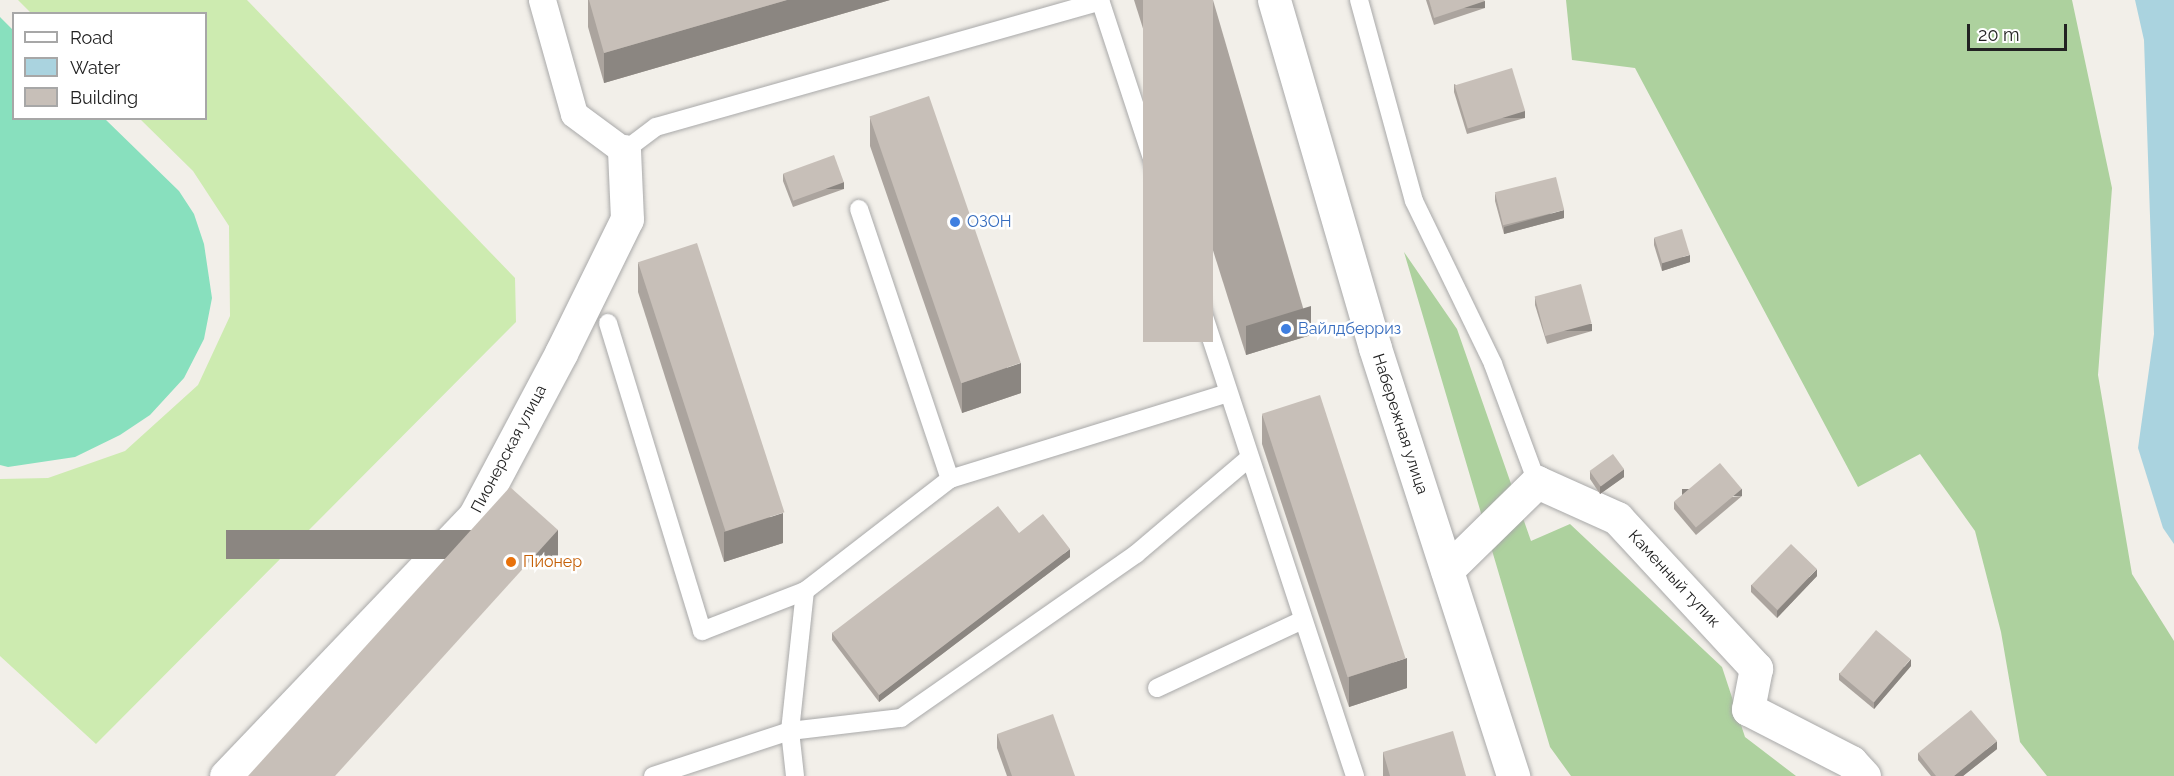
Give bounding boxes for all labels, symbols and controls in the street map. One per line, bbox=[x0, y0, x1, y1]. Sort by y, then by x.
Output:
legend bbox=[12, 12, 207, 120]
scale bar bbox=[1970, 12, 2070, 50]
text: 20 m bbox=[1978, 24, 2020, 45]
text: Road bbox=[70, 27, 113, 48]
text: Water bbox=[70, 57, 120, 78]
text: Building bbox=[70, 87, 138, 108]
place label: ОЗОН bbox=[967, 212, 1012, 232]
marker: ОЗОН bbox=[948, 215, 962, 229]
place label: Вайлдберриз bbox=[1298, 319, 1401, 339]
marker: Вайлдберриз bbox=[1279, 322, 1293, 336]
street label: Набережная улица bbox=[1368, 351, 1432, 497]
street label: Пионерская улица bbox=[467, 382, 551, 516]
street label: Каменный тупик bbox=[1624, 526, 1724, 632]
place label: Пионер bbox=[523, 552, 582, 572]
marker: Пионер bbox=[504, 555, 518, 569]

